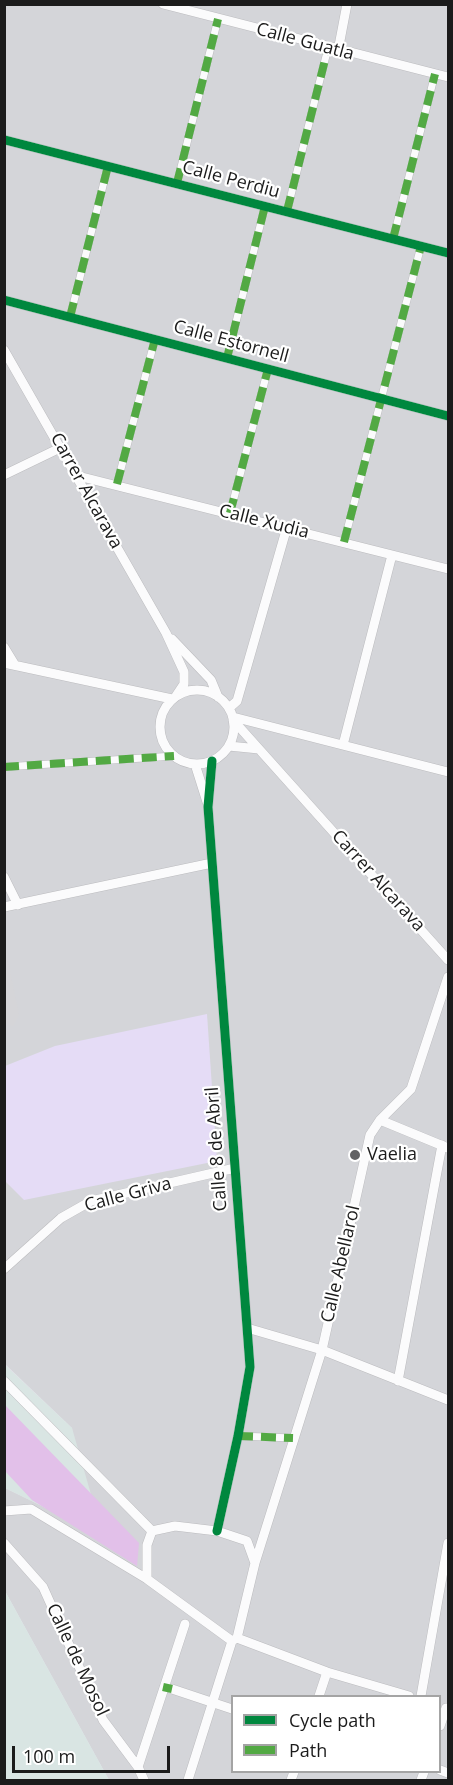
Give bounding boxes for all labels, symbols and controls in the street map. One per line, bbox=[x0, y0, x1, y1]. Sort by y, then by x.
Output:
street label: Calle Guatla bbox=[254, 19, 356, 65]
street label: Calle Perdiu bbox=[180, 157, 282, 203]
street label: Calle Estornell bbox=[171, 316, 291, 368]
street label: Carrer Alcarava bbox=[45, 429, 127, 553]
street label: Calle Xudia bbox=[217, 500, 311, 544]
street label: Carrer Alcarava bbox=[327, 826, 429, 936]
street label: Calle 8 de Abril bbox=[202, 1086, 232, 1212]
place label: Vaelia bbox=[367, 1144, 417, 1166]
marker: Vaelia bbox=[348, 1148, 362, 1162]
street label: Calle Griva bbox=[82, 1173, 174, 1217]
street label: Calle Abellarol bbox=[317, 1203, 365, 1325]
street label: Calle de Mosol bbox=[41, 1600, 113, 1720]
legend bbox=[231, 1695, 441, 1773]
text: Cycle path bbox=[289, 1708, 376, 1732]
scale bar bbox=[15, 1734, 172, 1772]
text: Path bbox=[289, 1738, 327, 1762]
text: 100 m bbox=[23, 1744, 75, 1768]

